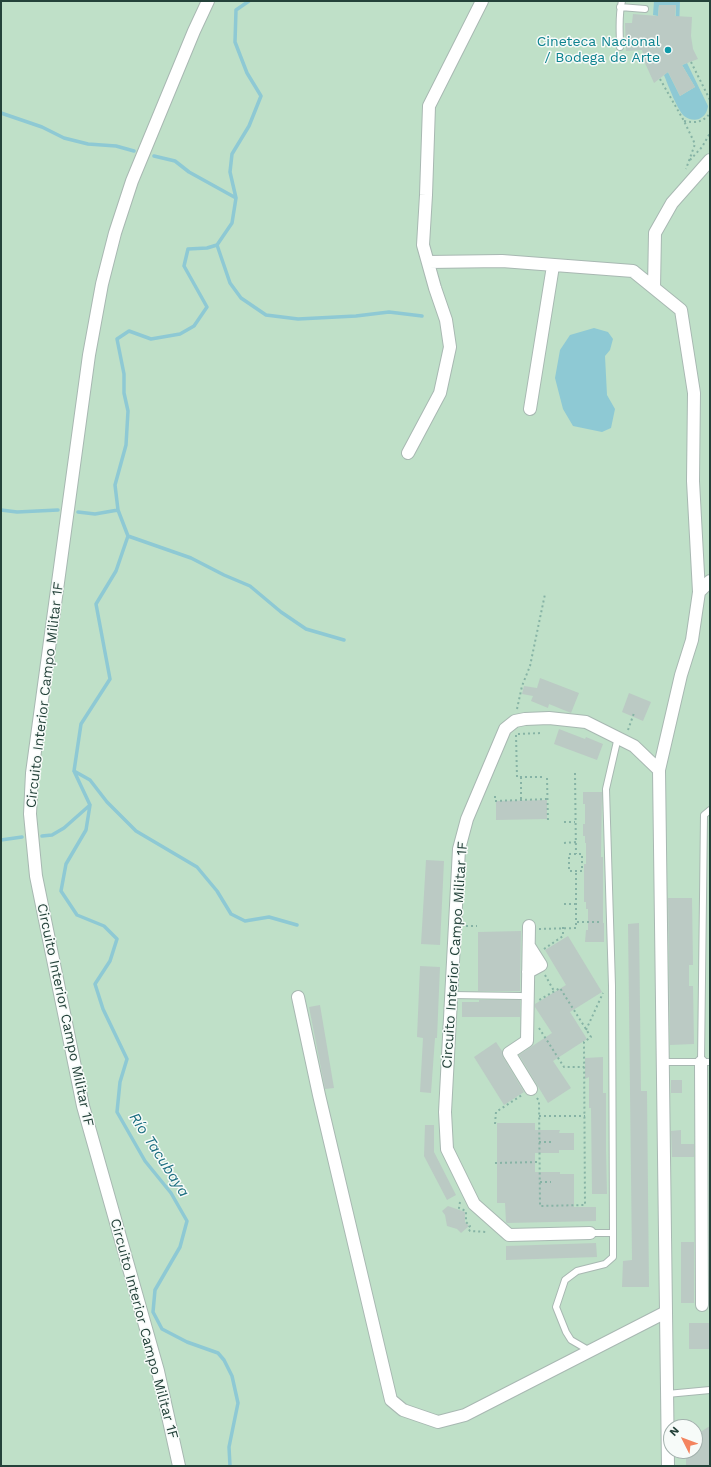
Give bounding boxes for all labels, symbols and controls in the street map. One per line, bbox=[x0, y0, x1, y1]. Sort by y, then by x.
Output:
place label: Cineteca Nacional / Bodega de Arte bbox=[537, 34, 660, 66]
marker: Cineteca Nacional / Bodega de Arte bbox=[663, 45, 673, 55]
street label: Circuito Interior Campo Militar 1F bbox=[23, 581, 67, 809]
street label: Circuito Interior Campo Militar 1F bbox=[439, 841, 471, 1069]
street label: Circuito Interior Campo Militar 1F bbox=[33, 902, 97, 1128]
water label: Río Tacubaya bbox=[125, 1110, 193, 1200]
street label: Circuito Interior Campo Militar 1F bbox=[106, 1217, 182, 1441]
north arrow bbox=[663, 1419, 703, 1459]
text: N bbox=[667, 1424, 682, 1439]

